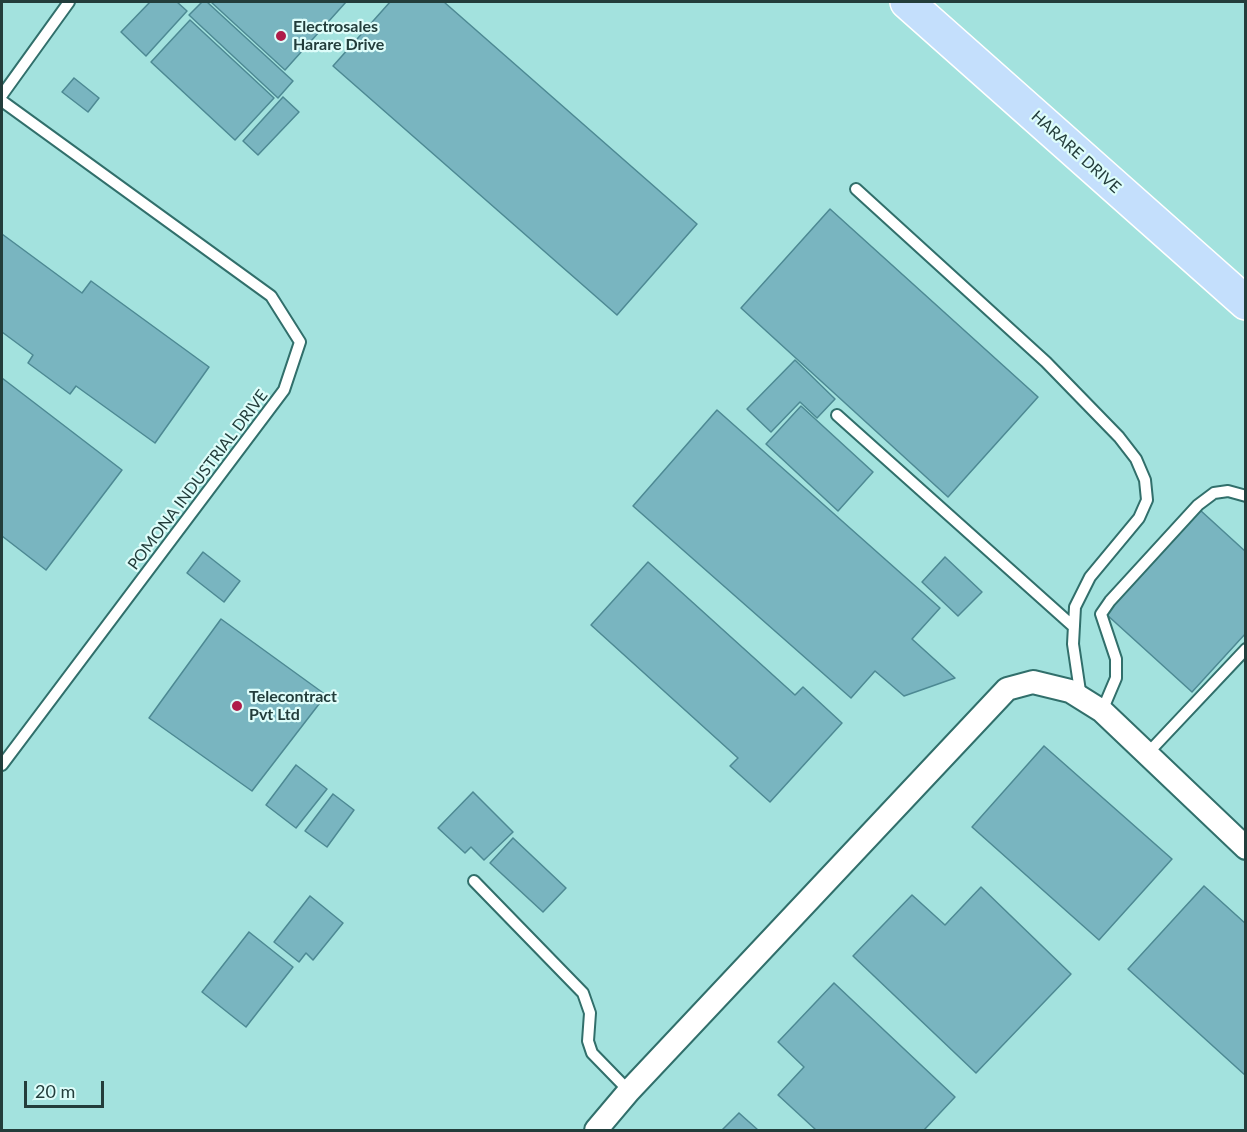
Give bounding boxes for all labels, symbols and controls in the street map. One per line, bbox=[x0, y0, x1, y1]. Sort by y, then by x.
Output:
place label: Electrosales Harare Drive bbox=[293, 17, 384, 55]
marker: Electrosales Harare Drive bbox=[274, 29, 288, 43]
street label: HARARE DRIVE bbox=[1027, 107, 1125, 197]
street label: POMONA INDUSTRIAL DRIVE bbox=[124, 386, 272, 574]
place label: Telecontract Pvt Ltd bbox=[249, 687, 337, 725]
marker: Telecontract Pvt Ltd bbox=[230, 699, 244, 713]
scale bar bbox=[27, 1069, 106, 1107]
text: 20 m bbox=[35, 1080, 75, 1102]

